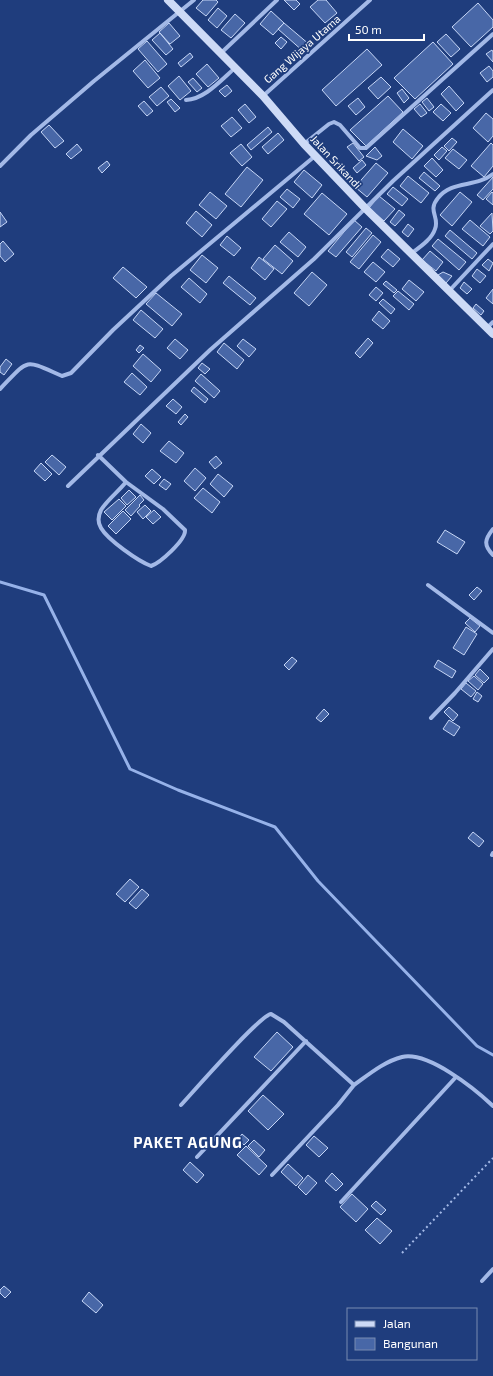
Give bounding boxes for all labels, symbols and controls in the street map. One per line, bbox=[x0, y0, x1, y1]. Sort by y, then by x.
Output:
street label: Gang Wijaya Utama bbox=[261, 12, 343, 86]
scale bar bbox=[349, 16, 424, 42]
text: 50 m bbox=[355, 22, 382, 36]
street label: Jalan Srikandi bbox=[308, 132, 364, 191]
district label: PAKET AGUNG bbox=[133, 1133, 243, 1151]
legend bbox=[347, 1308, 477, 1360]
text: Jalan bbox=[383, 1316, 411, 1330]
text: Bangunan bbox=[383, 1336, 438, 1350]

